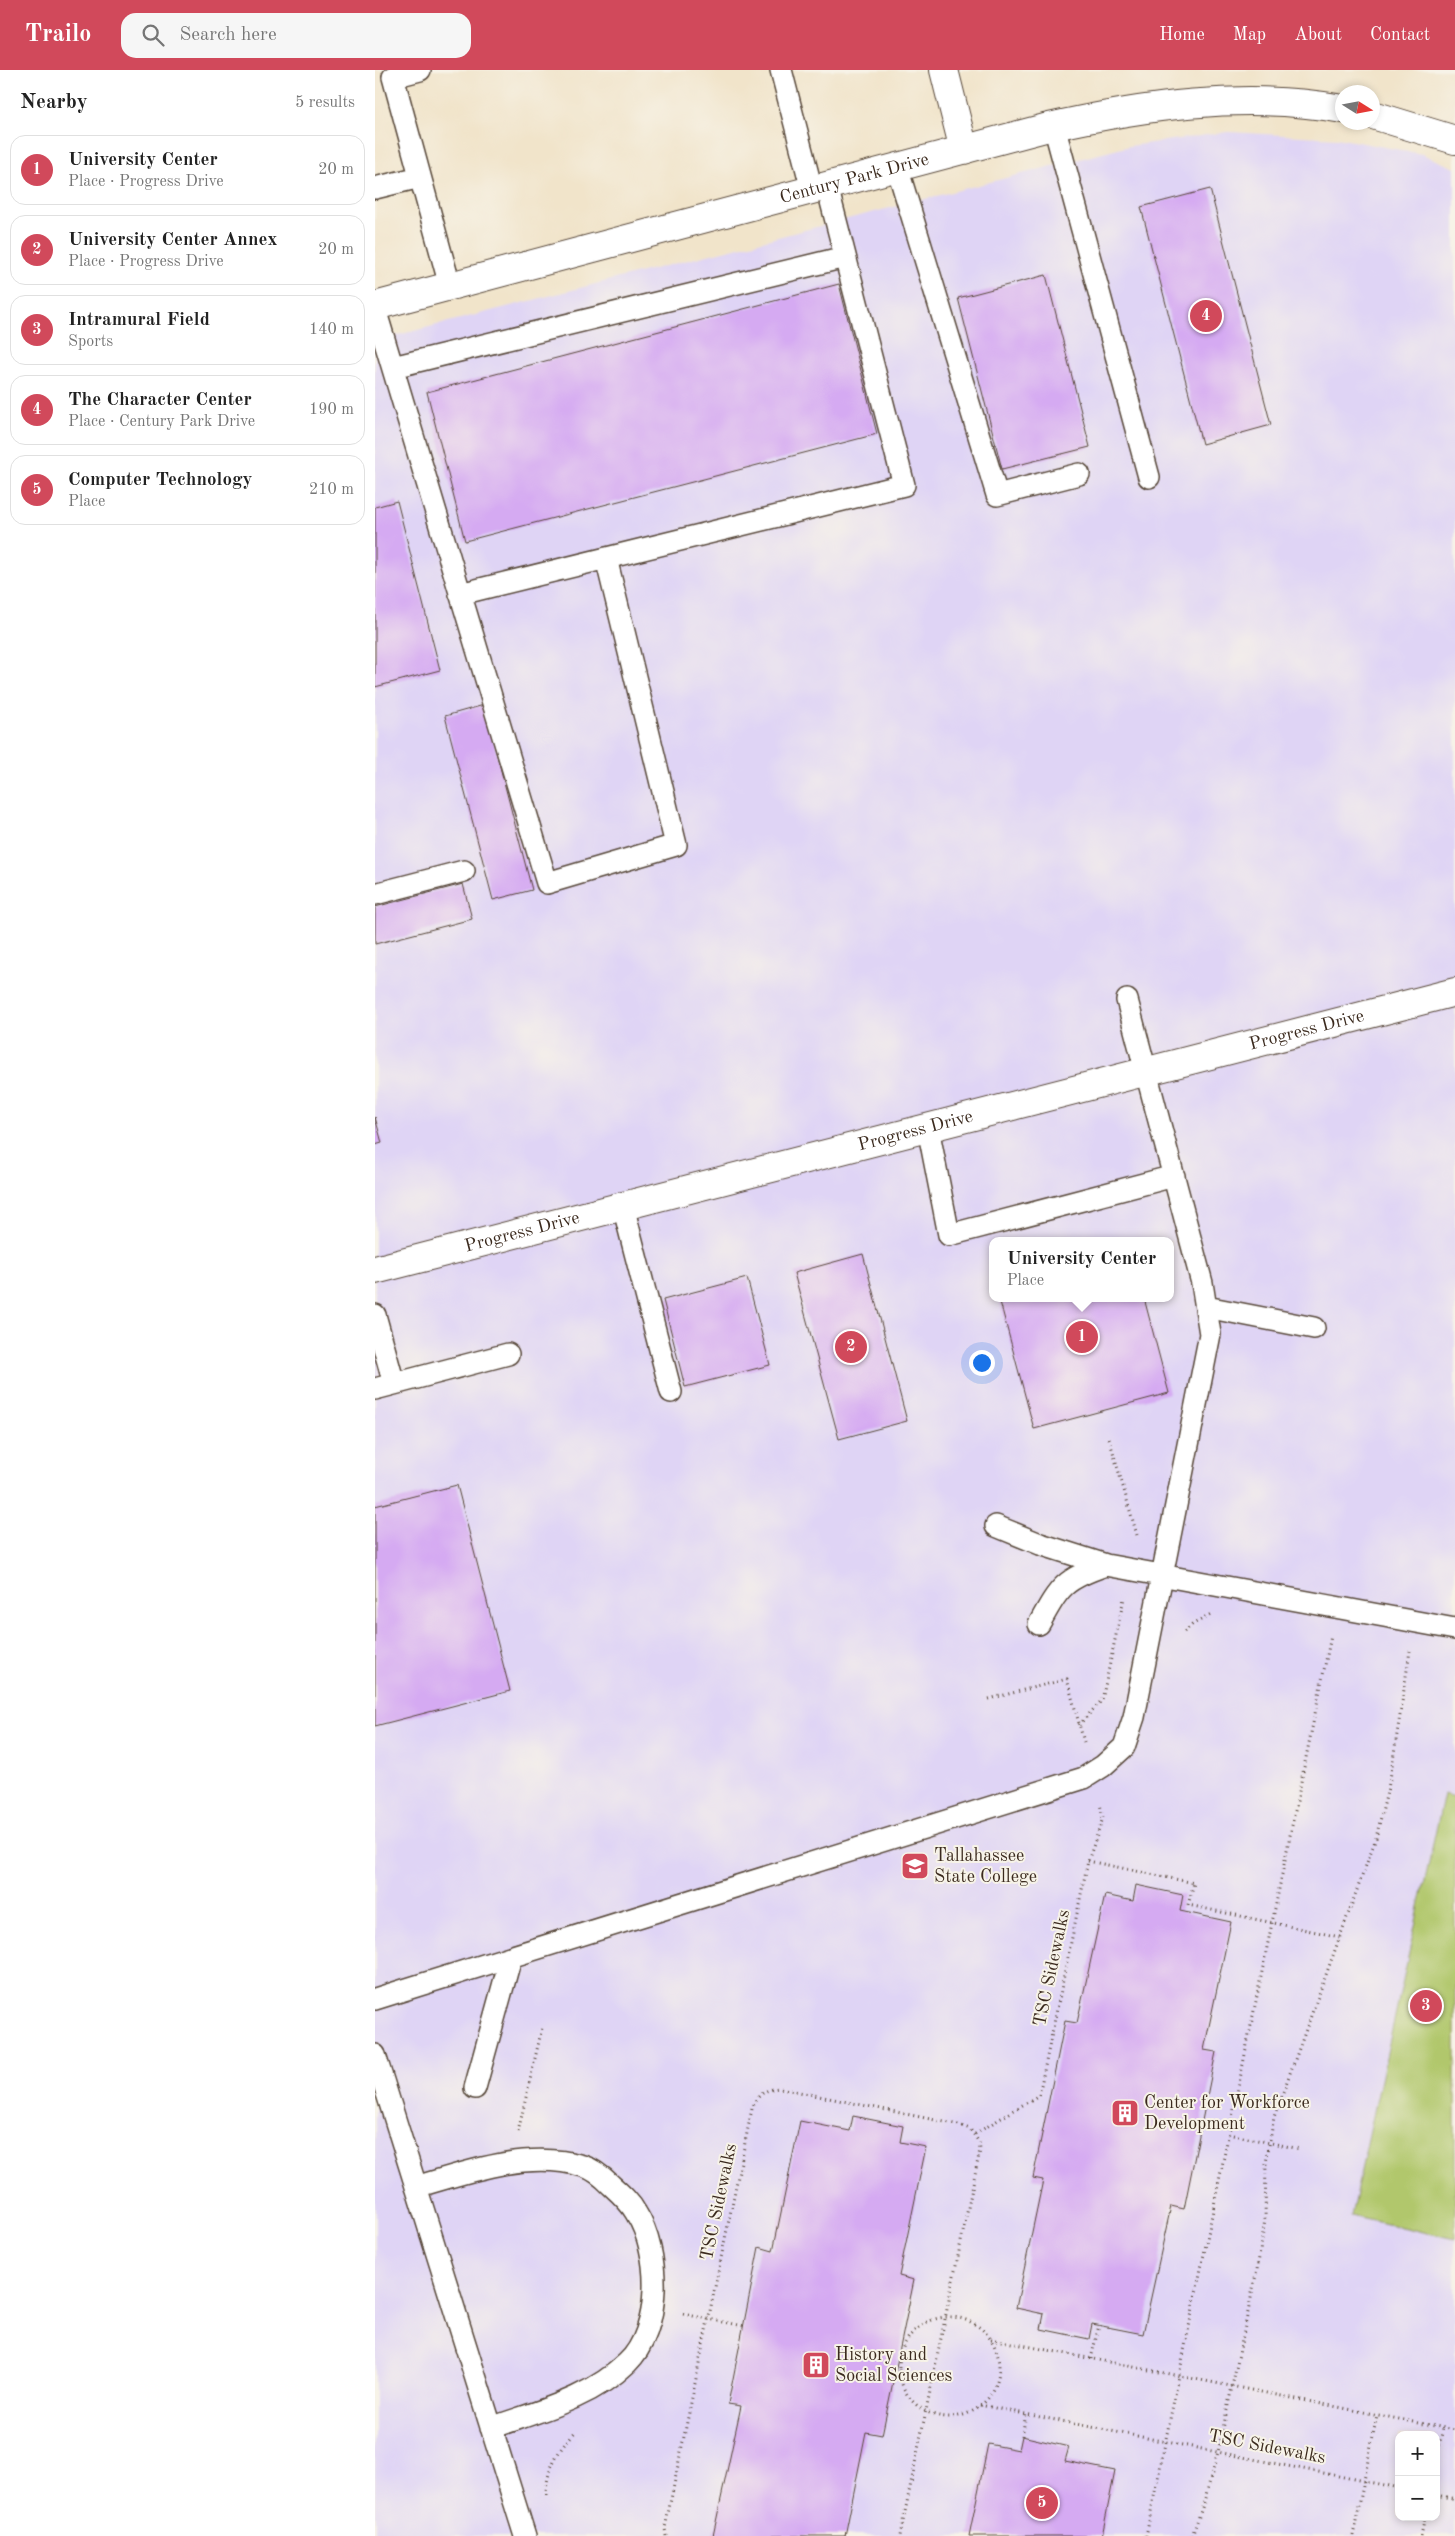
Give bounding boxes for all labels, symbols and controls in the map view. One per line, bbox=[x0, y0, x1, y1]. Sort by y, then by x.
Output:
search box bbox=[121, 13, 471, 58]
icon: search bbox=[139, 21, 167, 49]
text: Trailo bbox=[25, 23, 91, 47]
text: Search here bbox=[179, 26, 277, 45]
text: Home bbox=[1159, 26, 1205, 44]
text: Map bbox=[1233, 26, 1266, 44]
text: About bbox=[1294, 26, 1342, 44]
text: Contact bbox=[1370, 26, 1430, 44]
north arrow bbox=[1335, 85, 1380, 130]
text: Nearby bbox=[20, 92, 88, 113]
text: 5 results bbox=[295, 95, 355, 111]
street label: Century Park Drive bbox=[778, 150, 931, 207]
text: University Center bbox=[68, 151, 218, 170]
text: 1 bbox=[32, 162, 42, 178]
text: 20 m bbox=[318, 162, 354, 178]
text: Place · Progress Drive bbox=[68, 174, 224, 190]
text: University Center Annex bbox=[68, 231, 277, 250]
text: 2 bbox=[32, 242, 42, 258]
text: 20 m bbox=[318, 242, 354, 258]
text: Place · Progress Drive bbox=[68, 254, 224, 270]
pin: 4 bbox=[1190, 297, 1222, 335]
text: Intramural Field bbox=[68, 311, 210, 330]
text: 3 bbox=[32, 322, 42, 338]
text: 140 m bbox=[309, 322, 354, 338]
text: Sports bbox=[68, 334, 113, 350]
text: The Character Center bbox=[68, 391, 252, 410]
text: 4 bbox=[32, 402, 42, 418]
text: 190 m bbox=[309, 402, 354, 418]
text: Place · Century Park Drive bbox=[68, 414, 255, 430]
text: Computer Technology bbox=[68, 471, 253, 490]
text: 5 bbox=[32, 482, 42, 498]
text: 210 m bbox=[309, 482, 354, 498]
text: Place bbox=[68, 494, 105, 510]
street label: Progress Drive bbox=[1247, 1007, 1366, 1054]
street label: Progress Drive bbox=[856, 1107, 975, 1154]
street label: Progress Drive bbox=[463, 1209, 582, 1256]
popup bbox=[989, 1237, 1174, 1302]
text: University Center bbox=[1007, 1250, 1156, 1269]
text: Place bbox=[1007, 1273, 1044, 1289]
pin: 1 bbox=[1066, 1318, 1098, 1356]
pin: 2 bbox=[835, 1328, 867, 1366]
your location bbox=[969, 1350, 995, 1376]
place label: Tallahassee State College bbox=[934, 1847, 1037, 1886]
school or university icon: Tallahassee State College bbox=[900, 1851, 930, 1881]
street label: TSC Sidewalks bbox=[1031, 1908, 1073, 2028]
pin: 3 bbox=[1410, 1987, 1442, 2025]
place label: Center for Workforce Development bbox=[1144, 2094, 1310, 2133]
building icon: Center for Workforce Development bbox=[1110, 2098, 1140, 2128]
street label: TSC Sidewalks bbox=[698, 2142, 740, 2262]
place label: History and Social Sciences bbox=[835, 2346, 953, 2385]
building icon: History and Social Sciences bbox=[801, 2350, 831, 2380]
street label: TSC Sidewalks bbox=[1207, 2427, 1327, 2467]
map controls bbox=[1395, 2431, 1440, 2521]
button: + bbox=[1395, 2431, 1440, 2476]
button: − bbox=[1395, 2476, 1440, 2521]
pin: 5 bbox=[1026, 2484, 1058, 2522]

